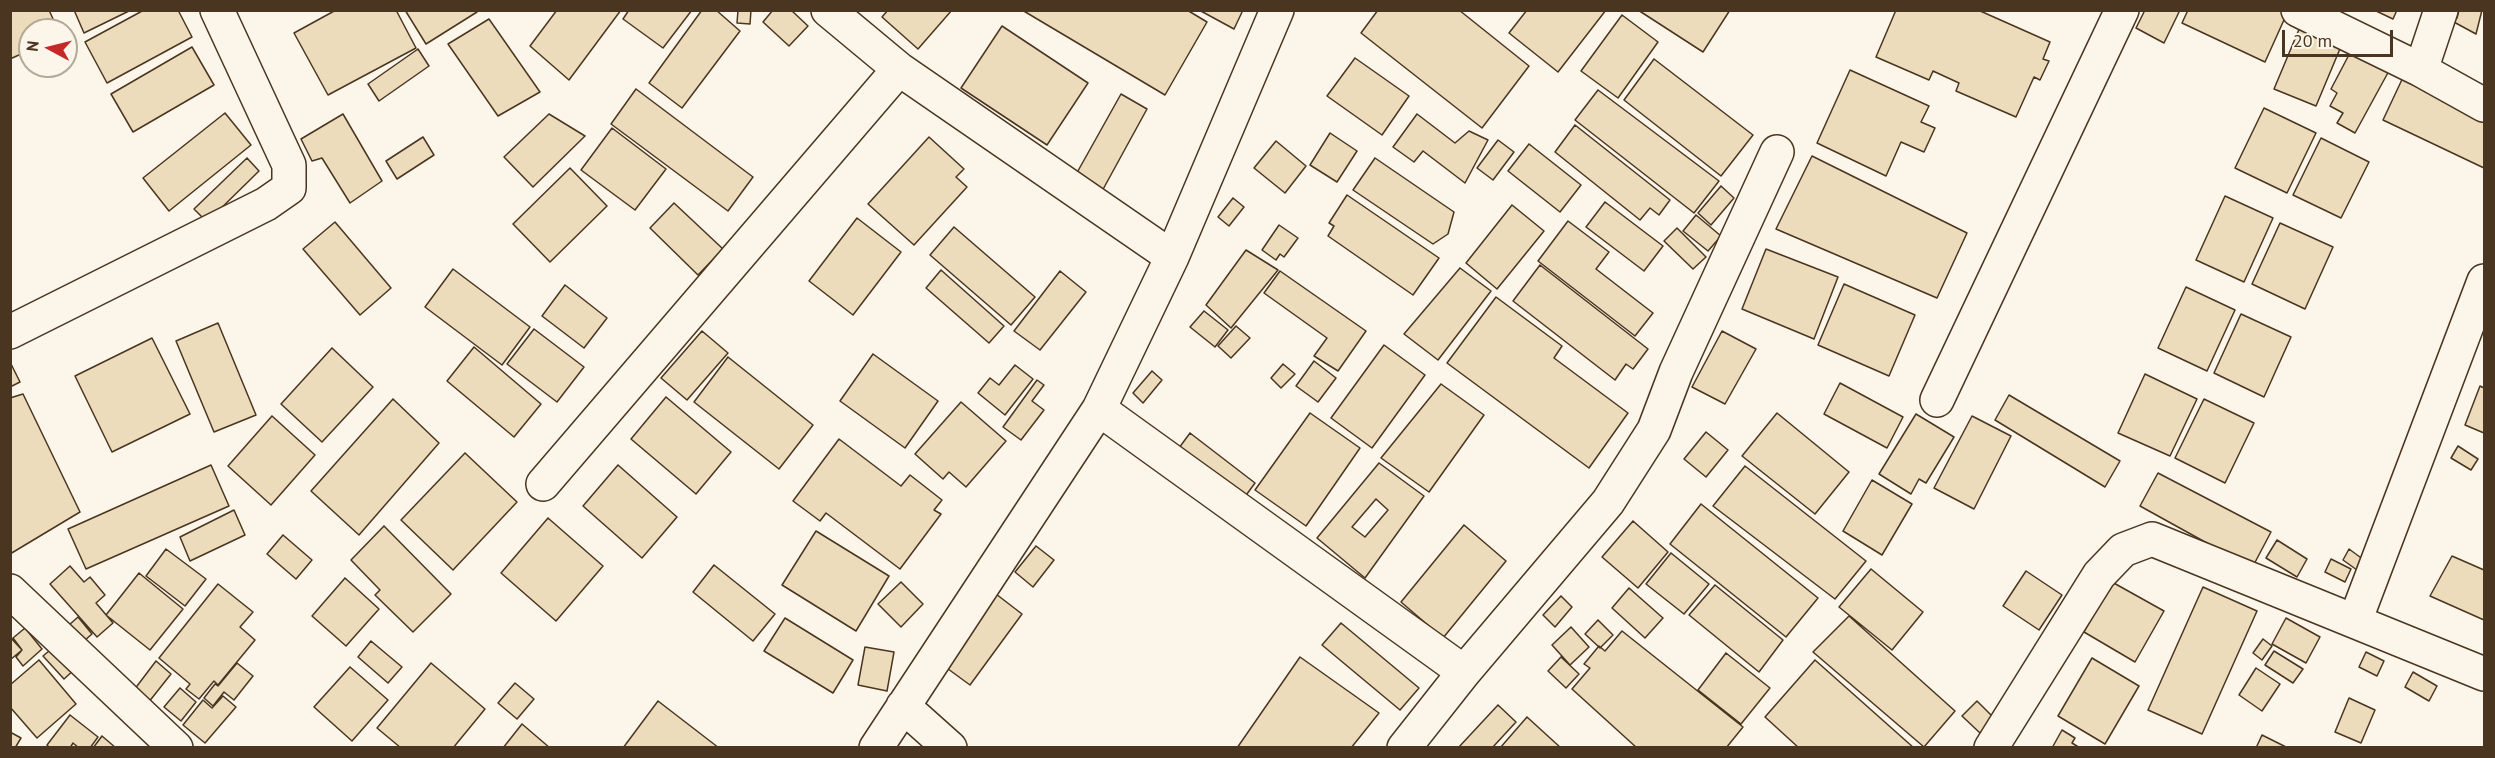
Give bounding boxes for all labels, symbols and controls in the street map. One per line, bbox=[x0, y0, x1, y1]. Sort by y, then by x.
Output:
north arrow bbox=[18, 18, 78, 78]
scale bar bbox=[2285, 18, 2396, 56]
text: 20 m bbox=[2293, 29, 2332, 52]
text: N bbox=[22, 40, 43, 52]

